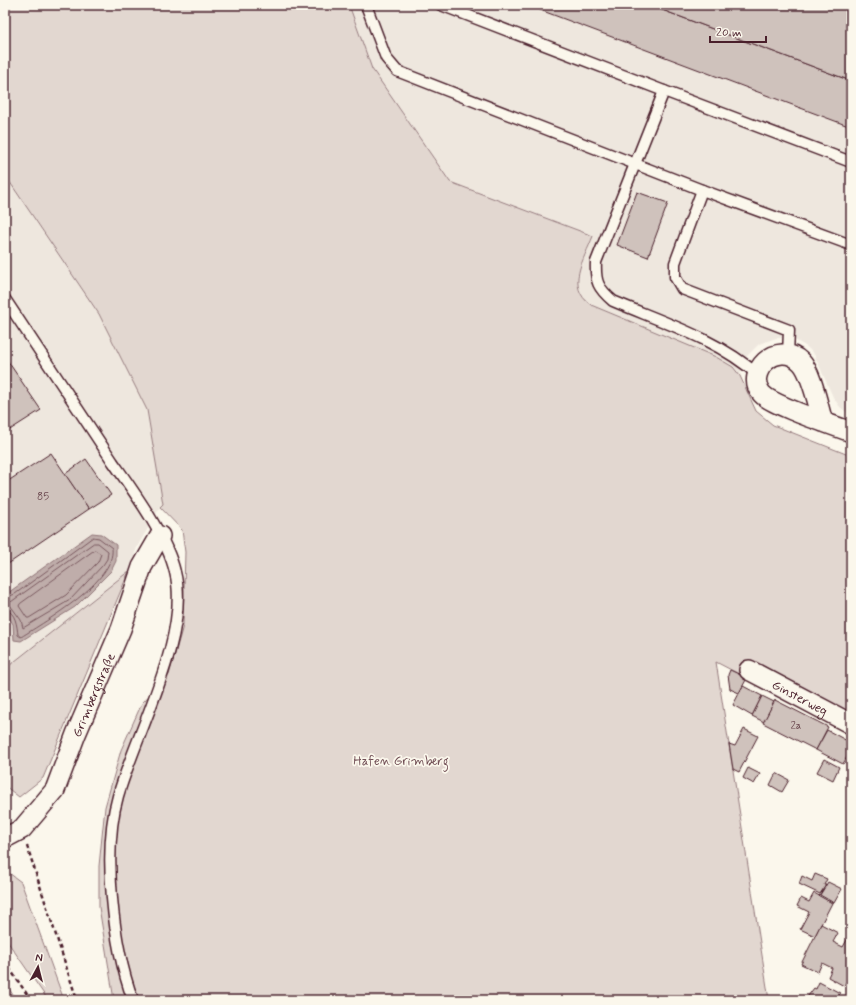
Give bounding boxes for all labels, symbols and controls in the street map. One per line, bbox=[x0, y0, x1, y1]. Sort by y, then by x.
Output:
scale bar bbox=[710, 18, 766, 44]
text: 20 m bbox=[716, 25, 742, 41]
house number: 85 bbox=[37, 490, 49, 504]
street label: Grimbergstraße bbox=[69, 651, 120, 740]
street label: Ginsterweg bbox=[769, 677, 831, 721]
house number: 2a bbox=[790, 719, 802, 733]
park label: Hafen Grimberg bbox=[353, 753, 449, 772]
north arrow bbox=[18, 947, 58, 987]
text: N bbox=[35, 951, 44, 965]

